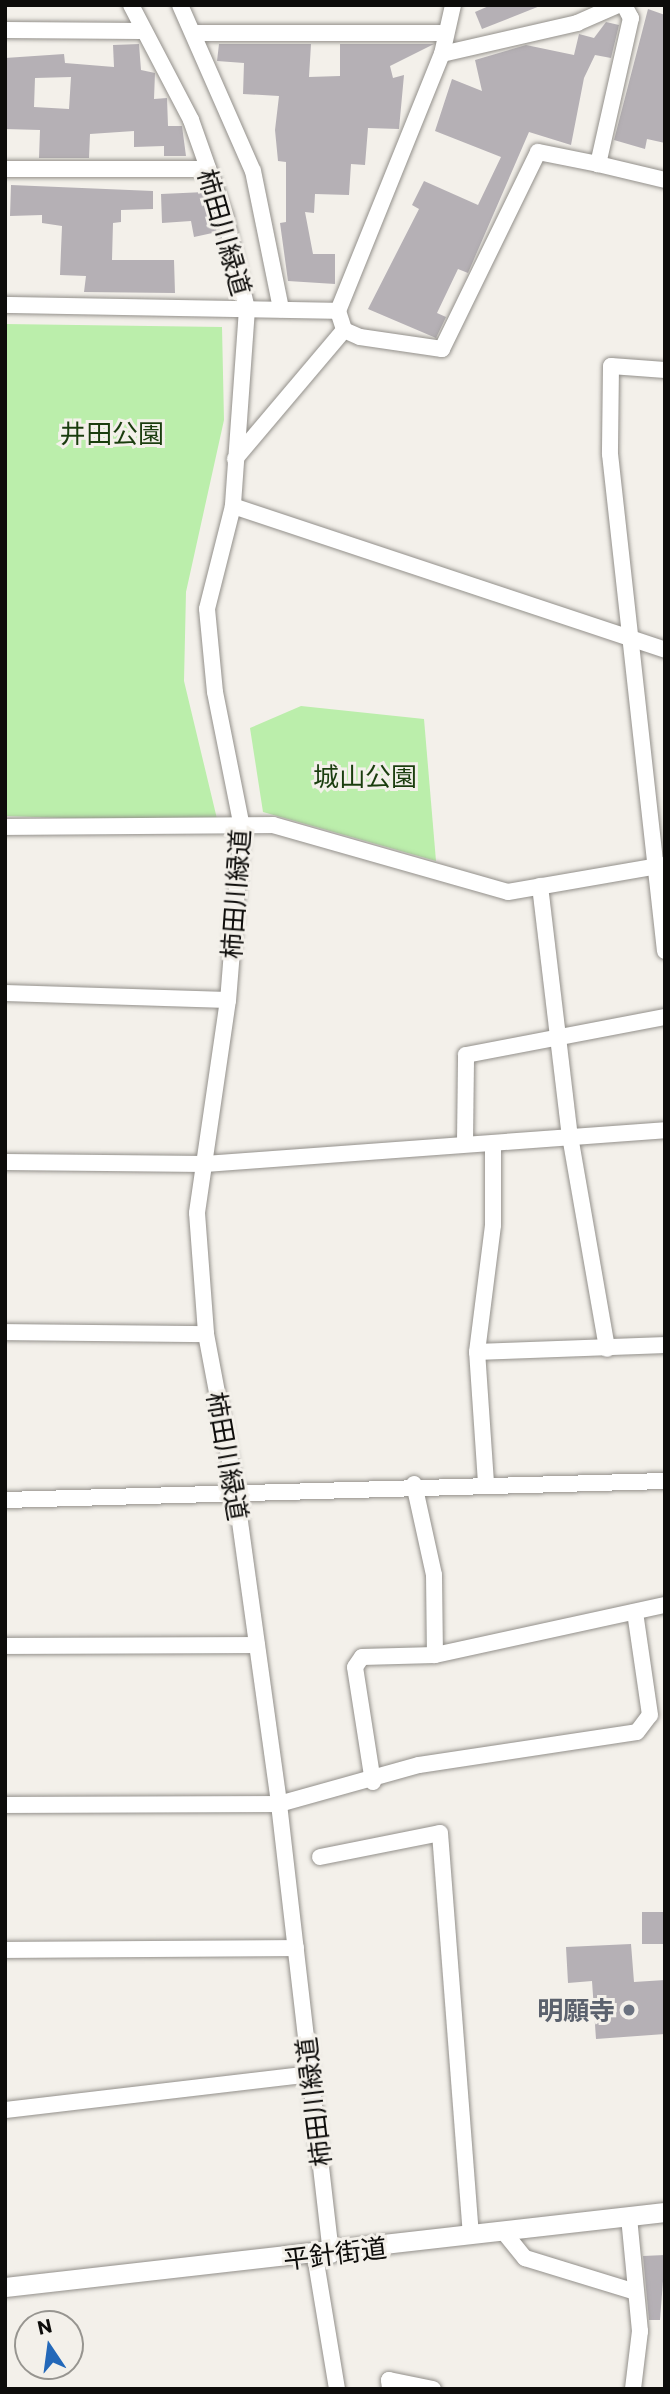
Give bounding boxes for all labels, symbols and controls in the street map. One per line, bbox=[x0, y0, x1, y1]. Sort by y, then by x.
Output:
street label: 柿田川緑道 bbox=[192, 165, 258, 299]
park label: 井田公園 bbox=[60, 417, 164, 449]
park label: 城山公園 bbox=[313, 760, 417, 792]
street label: 柿田川緑道 bbox=[215, 828, 255, 960]
street label: 柿田川緑道 bbox=[201, 1389, 255, 1523]
place label: 明願寺 bbox=[537, 1994, 615, 2026]
marker: 明願寺 bbox=[621, 2002, 637, 2018]
street label: 柿田川緑道 bbox=[290, 2036, 336, 2168]
street label: 平針街道 bbox=[281, 2231, 389, 2275]
north arrow bbox=[14, 2310, 84, 2380]
text: N bbox=[35, 2313, 54, 2339]

